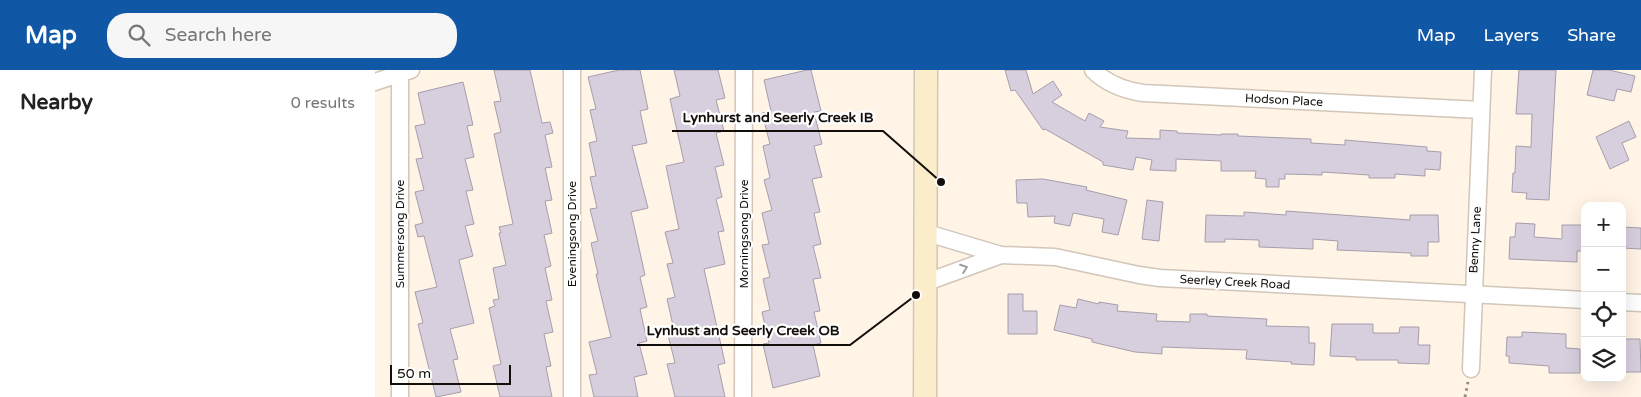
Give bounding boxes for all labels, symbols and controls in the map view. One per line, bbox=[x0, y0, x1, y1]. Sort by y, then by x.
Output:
search box bbox=[107, 13, 457, 58]
text: Map bbox=[25, 21, 77, 50]
icon: search bbox=[125, 21, 153, 49]
text: Search here bbox=[165, 24, 272, 46]
text: Map bbox=[1417, 24, 1456, 46]
text: Layers bbox=[1484, 24, 1539, 46]
text: Share bbox=[1567, 24, 1616, 46]
text: Nearby bbox=[20, 90, 93, 115]
street label: Hodson Place bbox=[1245, 91, 1324, 109]
text: 0 results bbox=[291, 93, 355, 113]
callout: Lynhurst and Seerly Creek IB bbox=[672, 102, 883, 131]
text: Lynhurst and Seerly Creek IB bbox=[682, 109, 874, 126]
street label: Summersong Drive bbox=[393, 179, 407, 288]
street label: Morningsong Drive bbox=[737, 179, 751, 289]
street label: Eveningsong Drive bbox=[565, 181, 579, 287]
map controls bbox=[1581, 202, 1626, 382]
button: + bbox=[1581, 202, 1626, 247]
street label: Benny Lane bbox=[1466, 206, 1484, 274]
button: − bbox=[1581, 247, 1626, 292]
one-way arrow bbox=[959, 264, 967, 274]
street label: Seerley Creek Road bbox=[1179, 272, 1291, 292]
button: locate bbox=[1581, 292, 1626, 337]
callout: Lynhust and Seerly Creek OB bbox=[637, 316, 850, 345]
text: Lynhust and Seerly Creek OB bbox=[646, 322, 840, 339]
button: layers bbox=[1581, 337, 1626, 382]
scale bar bbox=[390, 362, 511, 385]
text: 50 m bbox=[397, 365, 431, 382]

